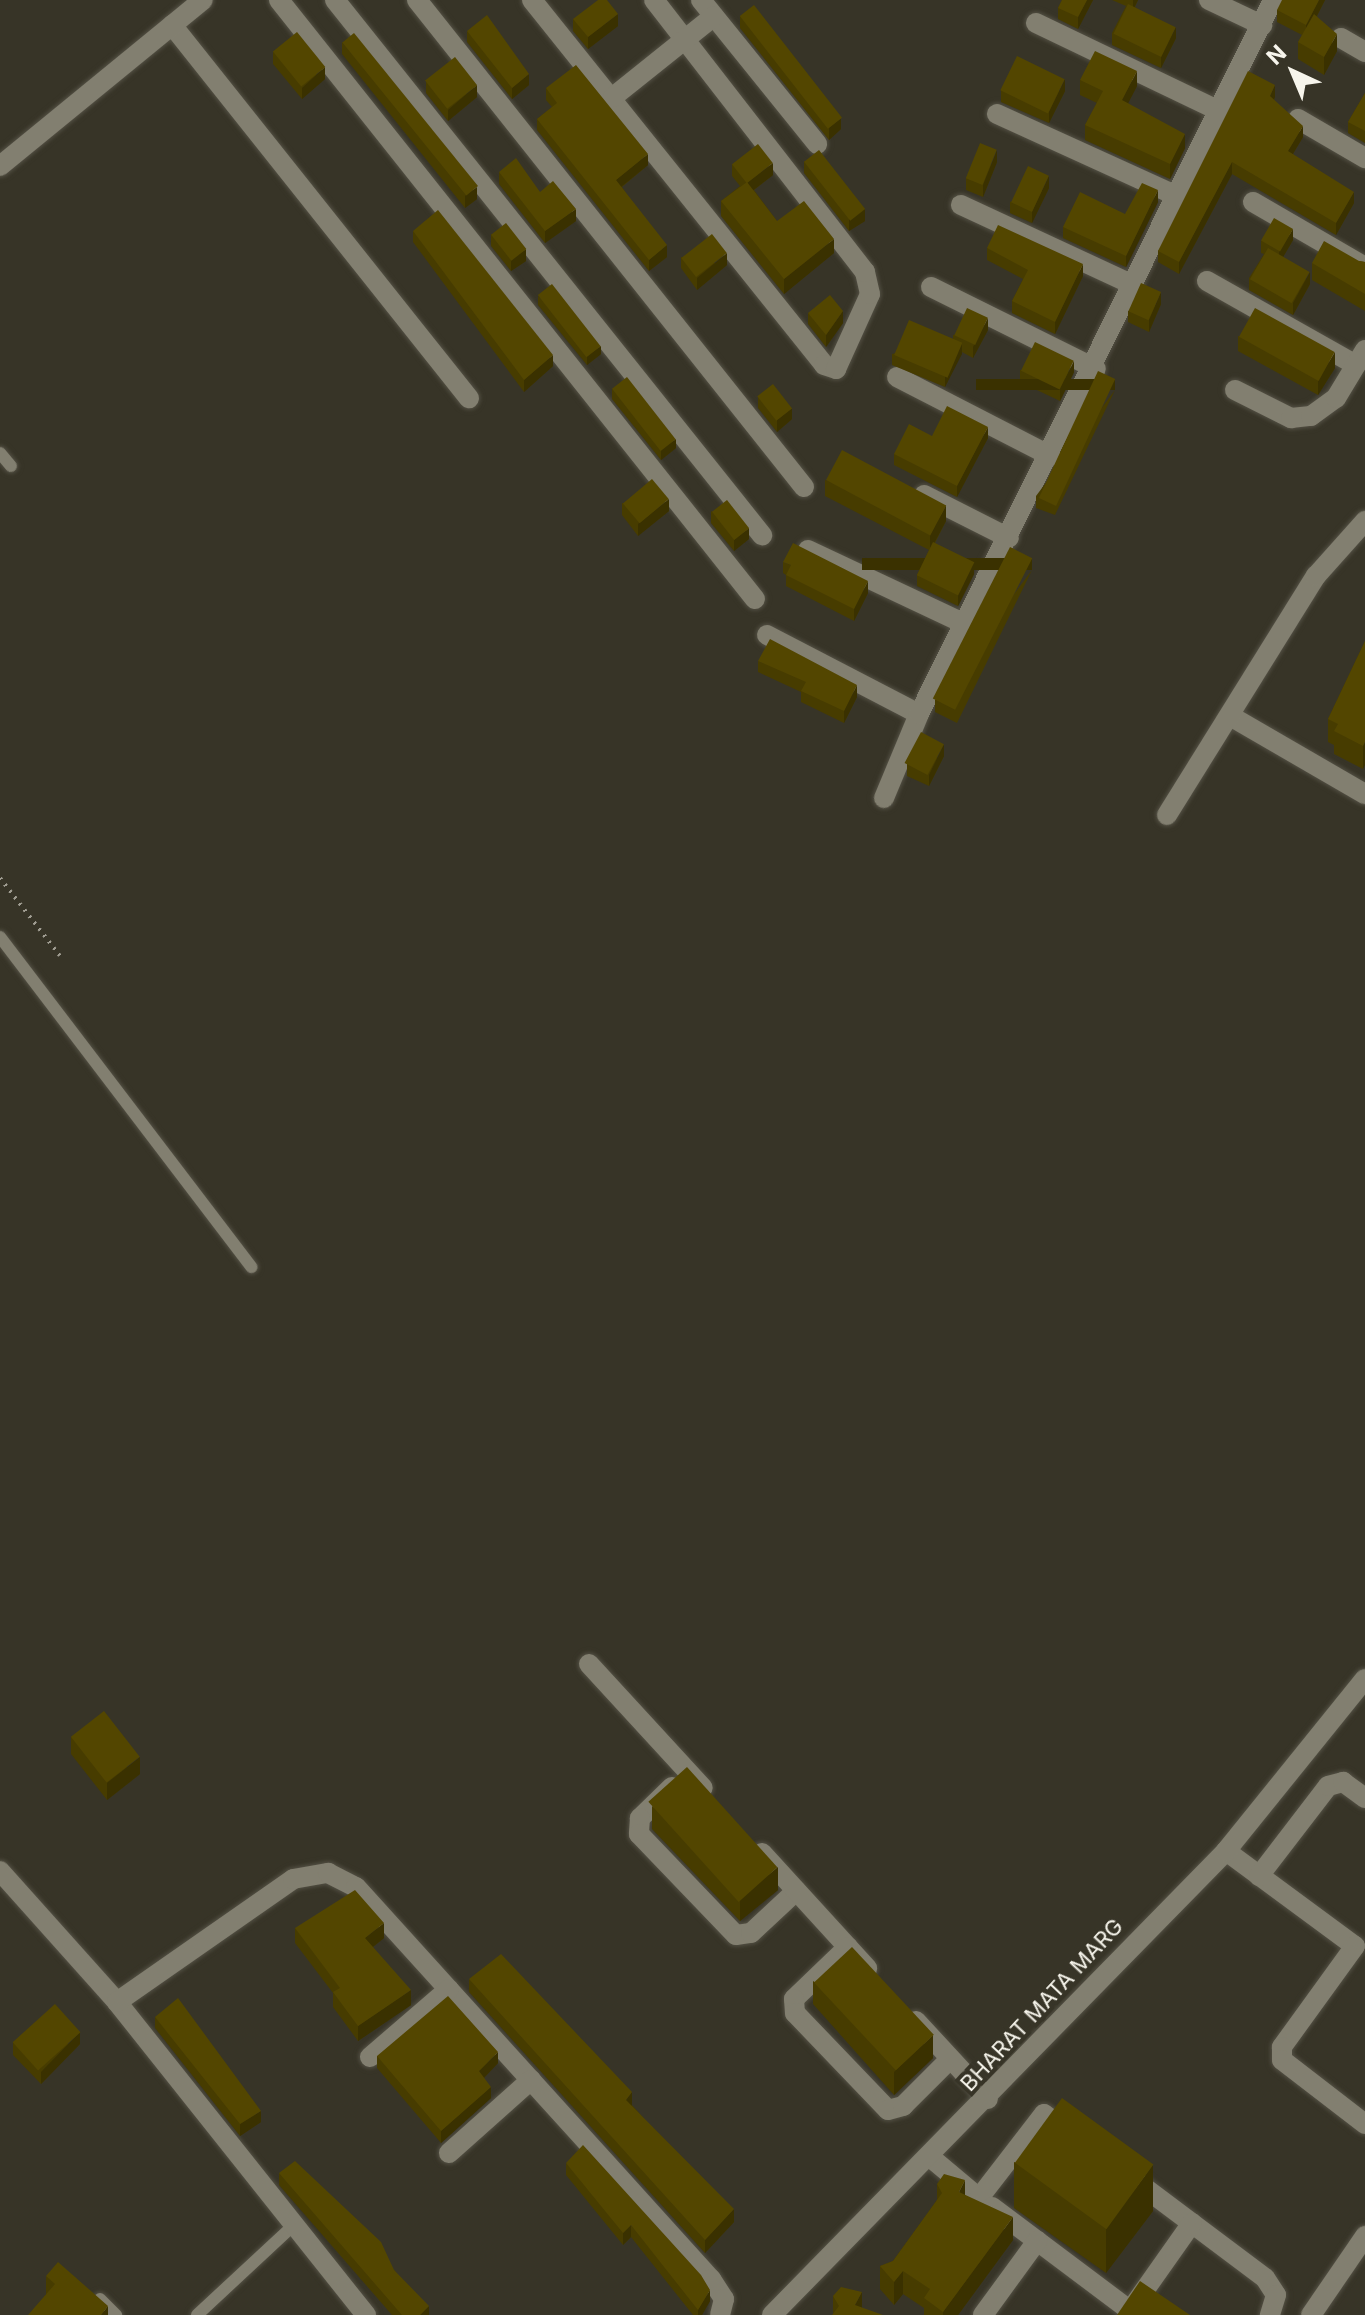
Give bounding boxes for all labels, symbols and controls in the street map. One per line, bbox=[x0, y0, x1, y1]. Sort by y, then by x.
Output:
north arrow bbox=[1253, 32, 1333, 112]
text: N bbox=[1261, 40, 1291, 70]
street label: BHARAT MATA MARG bbox=[955, 1913, 1129, 2097]

